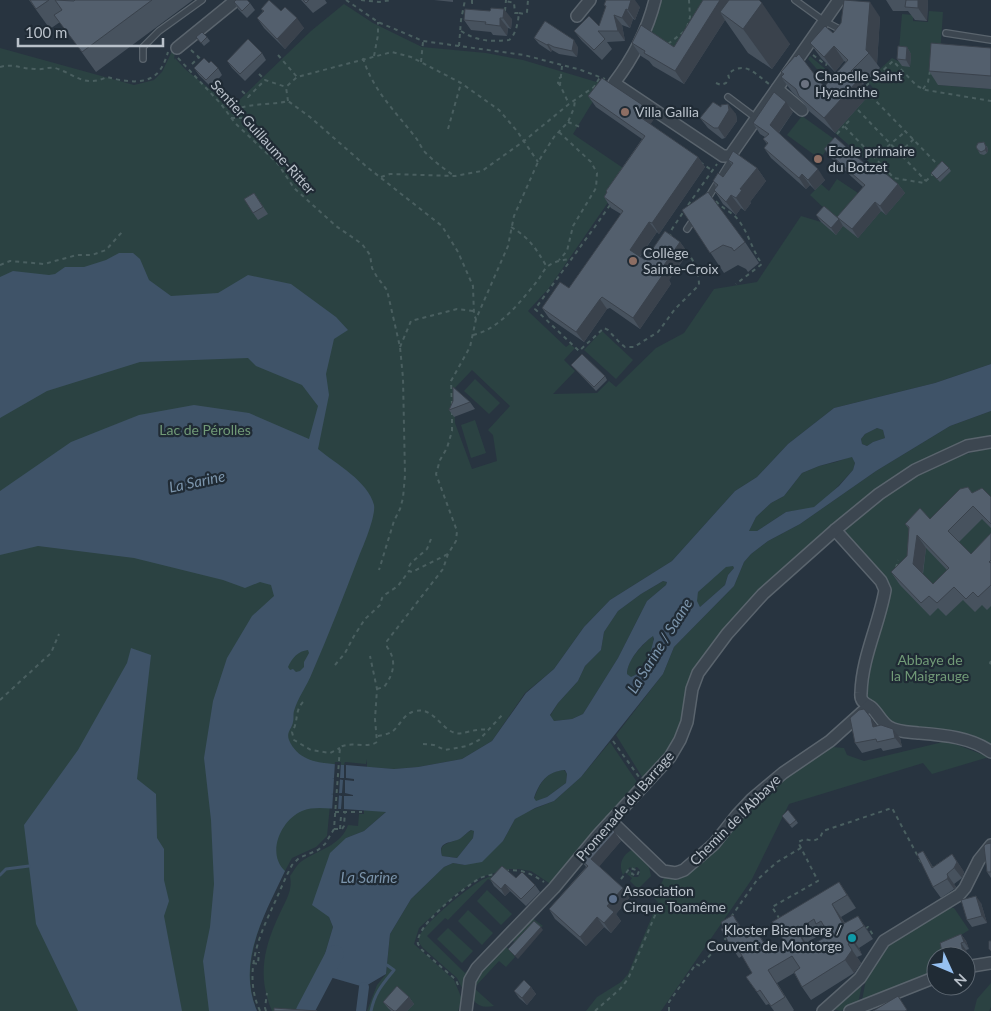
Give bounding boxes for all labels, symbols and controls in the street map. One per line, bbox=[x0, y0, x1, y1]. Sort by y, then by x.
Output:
scale bar bbox=[18, 15, 162, 47]
text: 100 m bbox=[25, 23, 67, 41]
place label: Chapelle Saint Hyacinthe bbox=[815, 67, 903, 100]
street label: Sentier Guillaume-Ritter bbox=[208, 76, 319, 197]
marker: Chapelle Saint Hyacinthe bbox=[799, 78, 811, 90]
place label: Villa Gallia bbox=[635, 103, 699, 120]
marker: Villa Gallia bbox=[619, 106, 631, 118]
place label: Ecole primaire du Botzet bbox=[828, 142, 915, 175]
marker: Ecole primaire du Botzet bbox=[812, 153, 824, 165]
place label: Collège Sainte-Croix bbox=[643, 244, 719, 277]
marker: Collège Sainte-Croix bbox=[627, 255, 639, 267]
park label: Lac de Pérolles bbox=[159, 421, 251, 438]
water label: La Sarine bbox=[167, 466, 227, 496]
water label: La Sarine / Saane bbox=[623, 595, 695, 696]
park label: Abbaye de la Maigrauge bbox=[891, 651, 969, 684]
street label: Promenade du Barrage bbox=[572, 747, 677, 864]
street label: Chemin de l'Abbaye bbox=[686, 771, 784, 869]
water label: La Sarine bbox=[341, 868, 398, 886]
place label: Association Cirque Toamême bbox=[623, 882, 726, 915]
marker: Association Cirque Toamême bbox=[607, 893, 619, 905]
place label: Kloster Bisenberg / Couvent de Montorge bbox=[707, 921, 842, 954]
marker: Kloster Bisenberg / Couvent de Montorge bbox=[846, 932, 858, 944]
north arrow bbox=[926, 946, 976, 996]
text: N bbox=[951, 971, 971, 990]

